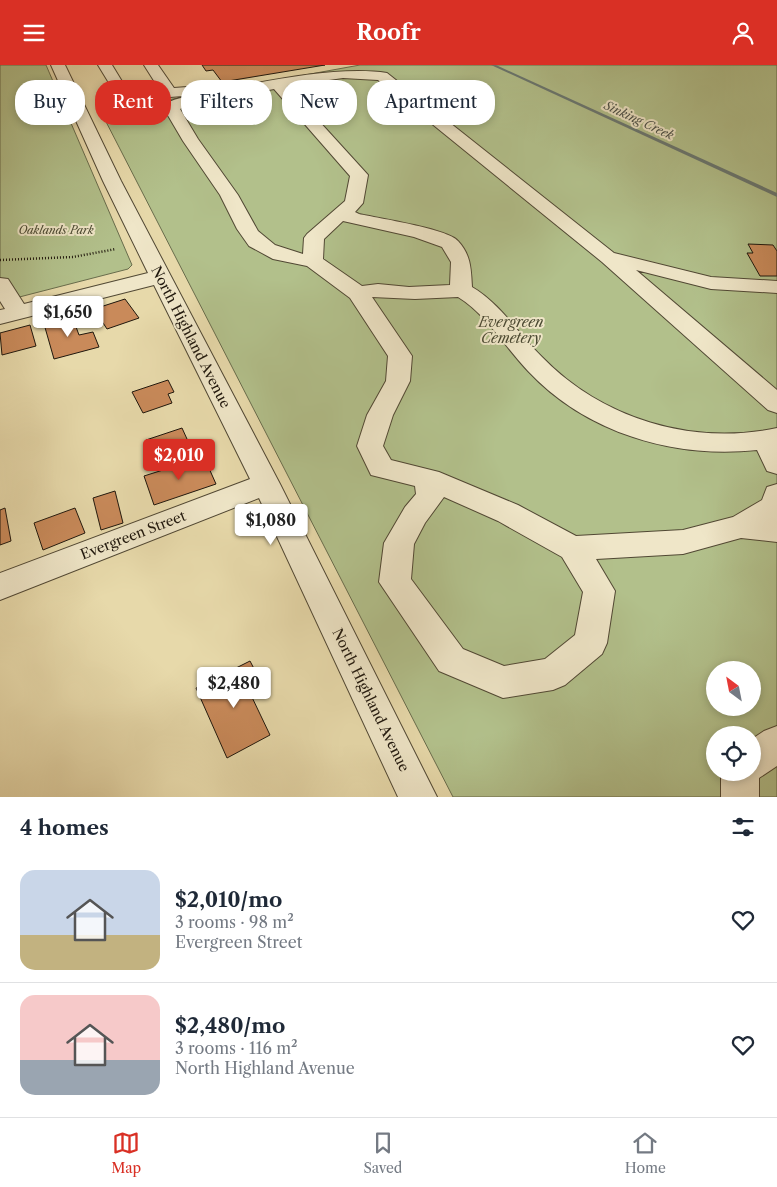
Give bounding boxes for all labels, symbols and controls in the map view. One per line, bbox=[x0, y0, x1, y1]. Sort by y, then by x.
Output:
icon: menu bbox=[20, 19, 48, 47]
text: Roofr bbox=[356, 19, 421, 46]
icon: person bbox=[729, 19, 757, 47]
chip: Buy bbox=[15, 80, 85, 125]
chip: Rent bbox=[95, 80, 171, 125]
chip: Filters bbox=[181, 80, 272, 125]
chip: New bbox=[282, 80, 357, 125]
chip: Apartment bbox=[367, 80, 495, 125]
water label: Sinking Creek bbox=[601, 97, 677, 143]
park label: Oaklands Park bbox=[18, 223, 94, 237]
street label: North Highland Avenue bbox=[147, 263, 235, 411]
pin: $1,650 bbox=[27, 295, 109, 338]
text: $1,650 bbox=[43, 302, 93, 322]
park label: Evergreen Cemetery bbox=[477, 313, 544, 347]
pin: $2,010 bbox=[138, 439, 220, 481]
text: $2,010 bbox=[154, 445, 204, 465]
pin: $1,080 bbox=[230, 503, 312, 546]
street label: Evergreen Street bbox=[78, 507, 188, 563]
text: $1,080 bbox=[246, 510, 296, 530]
street label: North Highland Avenue bbox=[328, 625, 414, 775]
north arrow bbox=[706, 661, 761, 716]
map controls bbox=[706, 661, 761, 781]
pin: $2,480 bbox=[193, 667, 275, 709]
text: $2,480 bbox=[208, 673, 260, 693]
button: locate bbox=[706, 726, 761, 781]
icon: filters bbox=[729, 813, 757, 841]
text: 4 homes bbox=[20, 815, 109, 840]
text: $2,010/mo bbox=[175, 887, 282, 912]
icon: home bbox=[60, 890, 120, 950]
icon: heart bbox=[729, 906, 757, 934]
text: 3 rooms · 98 m² bbox=[175, 912, 294, 932]
text: Evergreen Street bbox=[175, 932, 302, 952]
text: $2,480/mo bbox=[175, 1013, 285, 1038]
icon: home bbox=[60, 1015, 120, 1075]
icon: heart bbox=[729, 1031, 757, 1059]
text: 3 rooms · 116 m² bbox=[175, 1038, 298, 1058]
text: North Highland Avenue bbox=[175, 1058, 355, 1078]
tab: Map bbox=[111, 1129, 141, 1177]
tab: Saved bbox=[364, 1129, 402, 1177]
tab: Home bbox=[625, 1129, 666, 1177]

